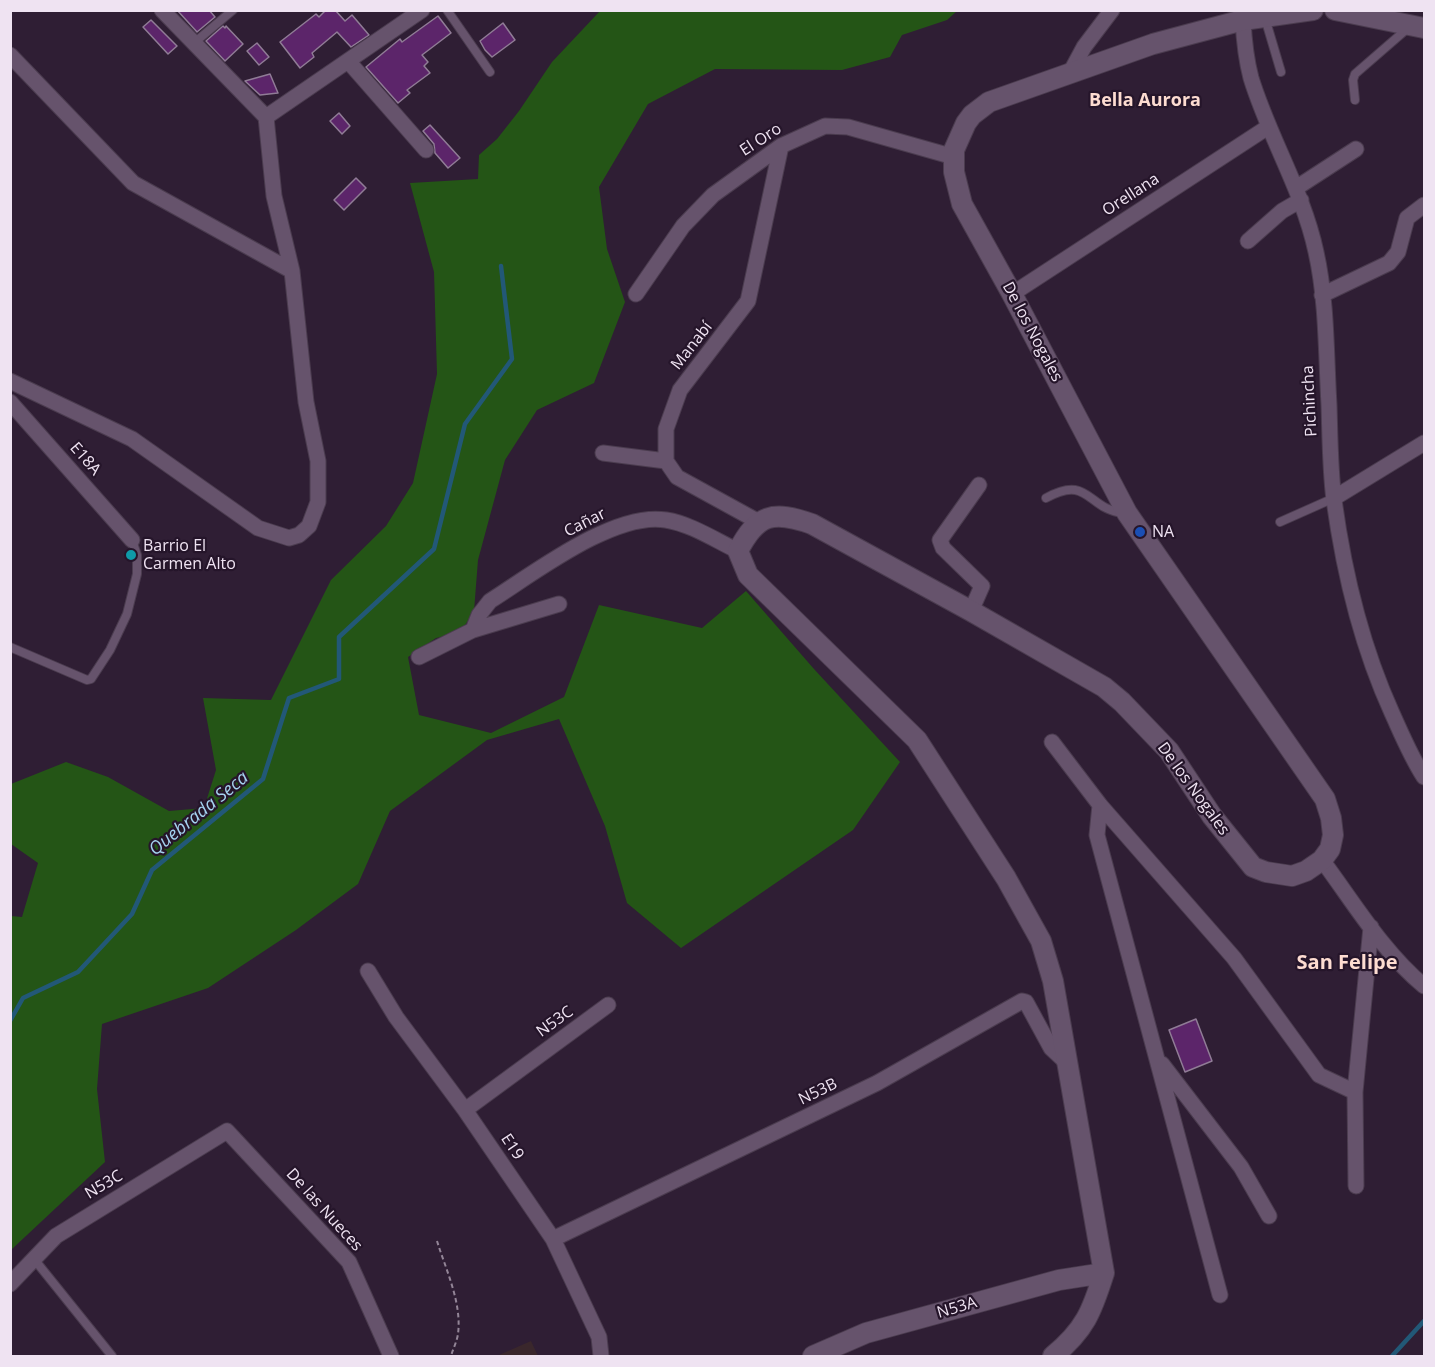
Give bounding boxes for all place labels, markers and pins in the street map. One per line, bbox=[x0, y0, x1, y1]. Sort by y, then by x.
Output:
place label: NA bbox=[1152, 522, 1174, 542]
marker: NA bbox=[1133, 525, 1147, 539]
place label: Barrio El Carmen Alto bbox=[143, 536, 236, 574]
marker: Barrio El Carmen Alto bbox=[124, 548, 138, 562]

